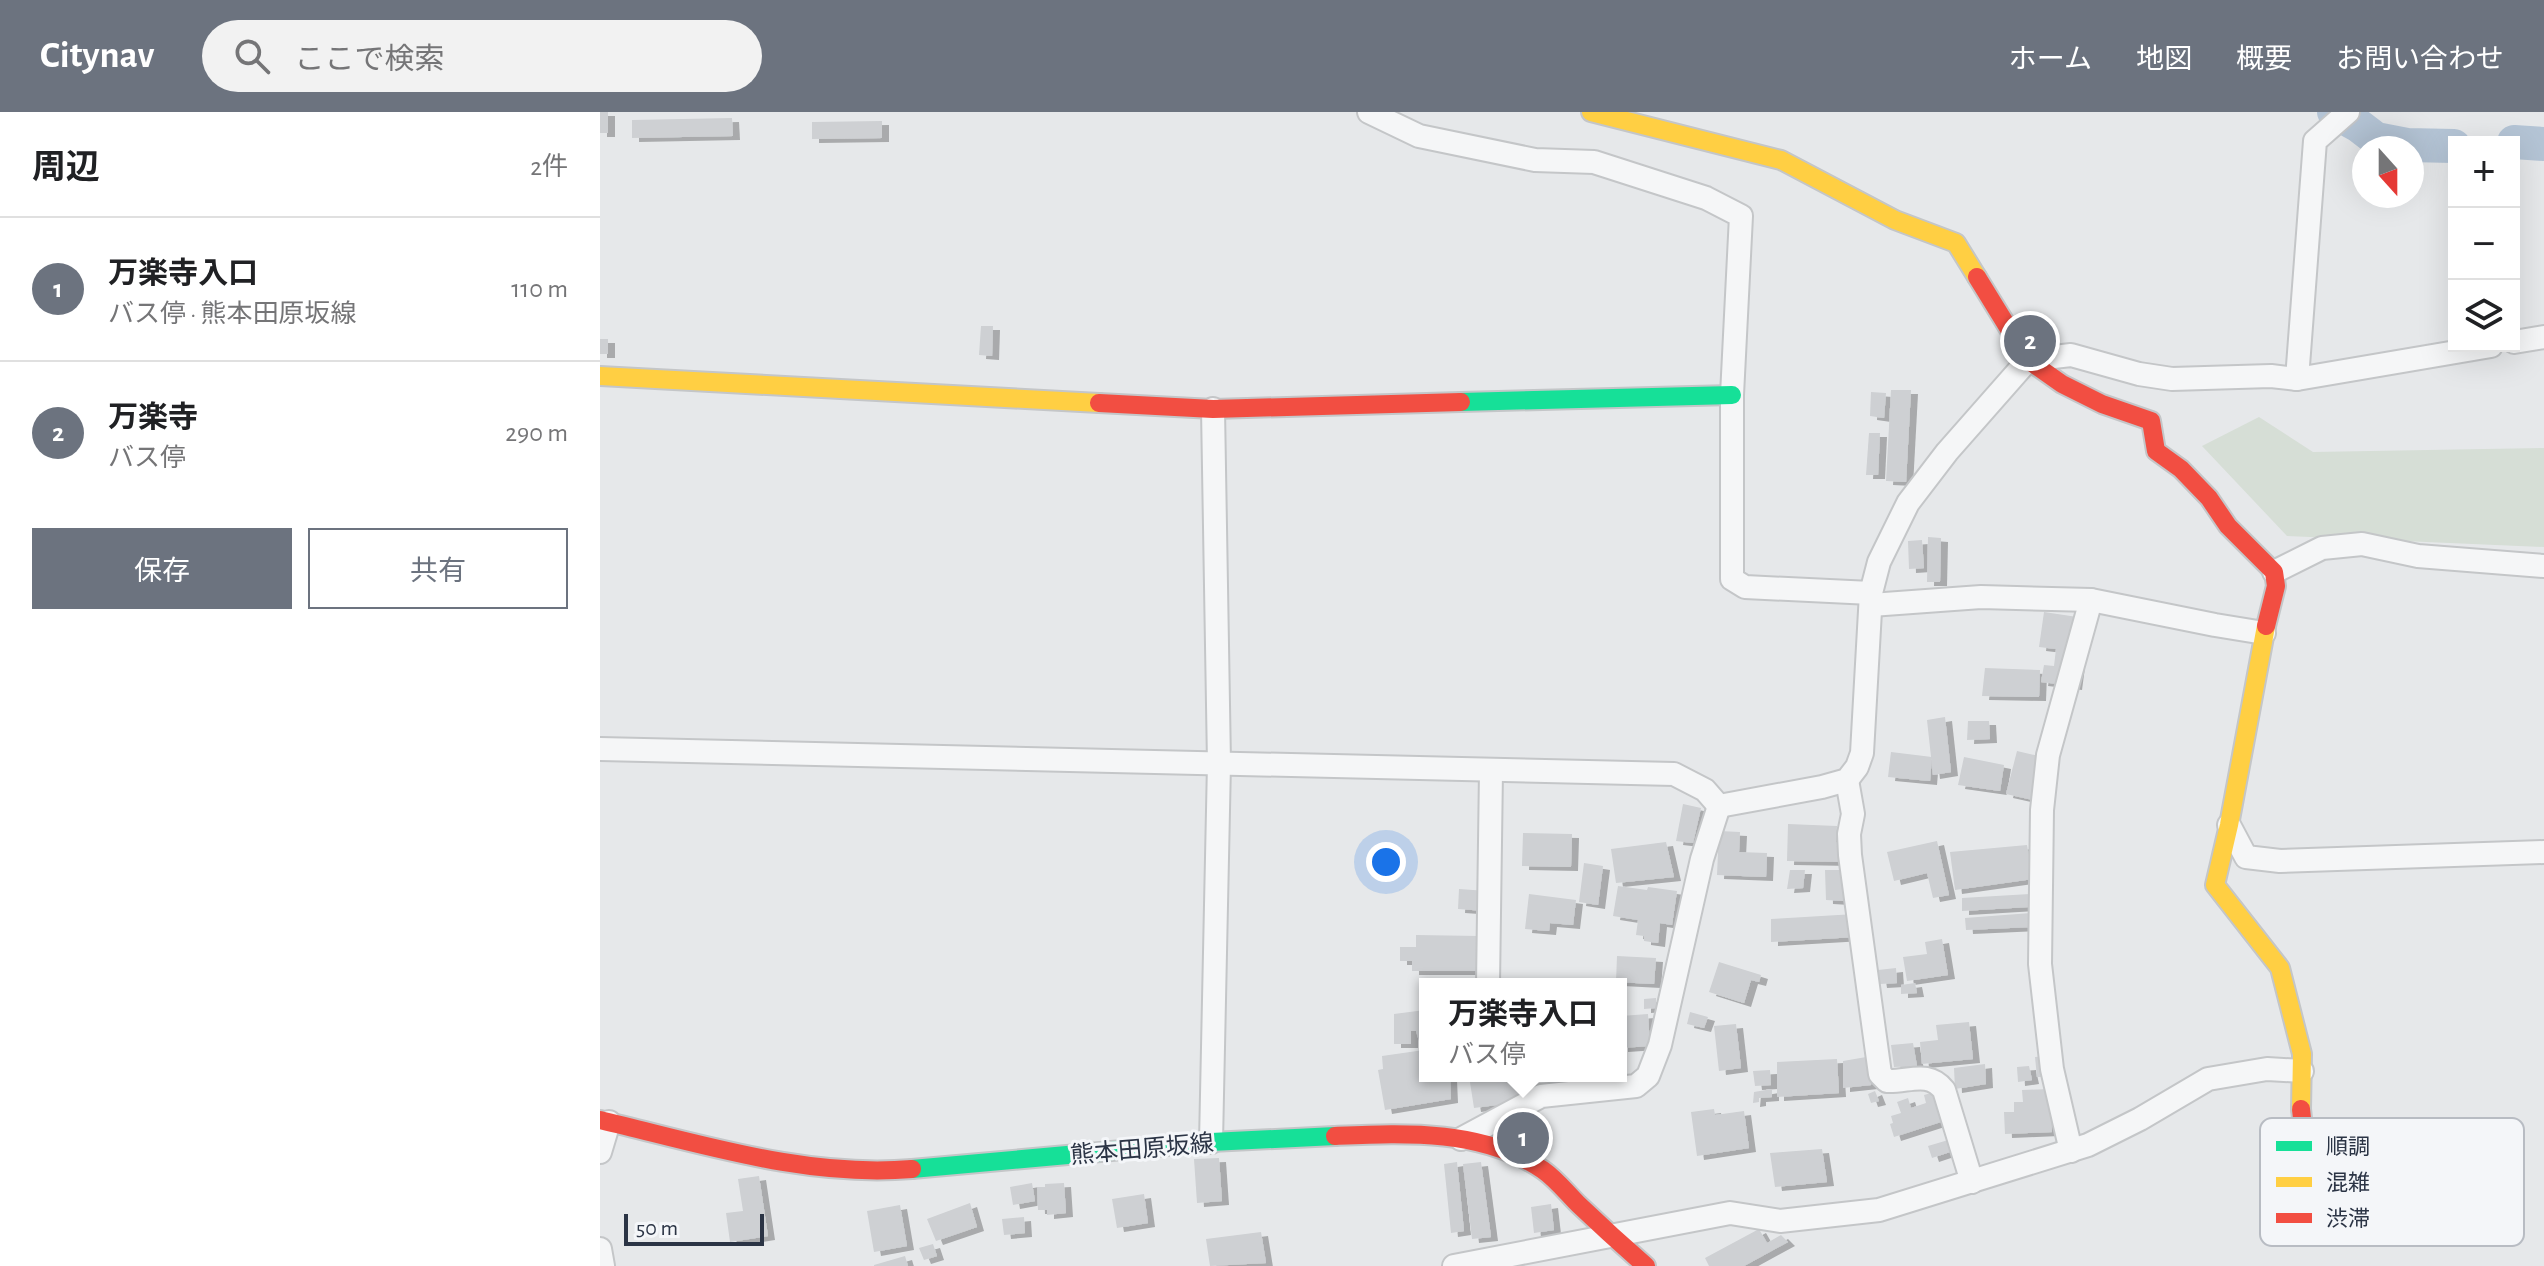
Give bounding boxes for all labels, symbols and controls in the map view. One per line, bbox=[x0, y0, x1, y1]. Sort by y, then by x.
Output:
search box bbox=[202, 20, 762, 92]
icon: search bbox=[230, 34, 274, 78]
text: Citynav bbox=[40, 37, 154, 75]
text: ここで検索 bbox=[294, 45, 444, 75]
text: ホーム bbox=[2009, 46, 2092, 74]
text: 地図 bbox=[2136, 46, 2192, 74]
text: 概要 bbox=[2236, 46, 2292, 74]
text: お問い合わせ bbox=[2336, 46, 2504, 74]
north arrow bbox=[2352, 136, 2424, 208]
map controls bbox=[2448, 136, 2520, 352]
button: + bbox=[2448, 136, 2520, 208]
text: 周辺 bbox=[32, 151, 100, 185]
text: 2件 bbox=[530, 154, 568, 180]
button: − bbox=[2448, 208, 2520, 280]
text: 万楽寺入口 bbox=[108, 259, 258, 289]
text: 1 bbox=[53, 276, 63, 302]
text: 110 m bbox=[511, 276, 568, 302]
button: layers bbox=[2448, 280, 2520, 352]
text: バス停 · 熊本田原坂線 bbox=[108, 301, 357, 327]
pin: 2 bbox=[2004, 311, 2056, 371]
text: 万楽寺 bbox=[108, 403, 198, 433]
text: 2 bbox=[52, 420, 64, 446]
text: 290 m bbox=[505, 420, 568, 446]
text: バス停 bbox=[108, 445, 186, 471]
button: 保存 bbox=[32, 528, 292, 609]
button: 共有 bbox=[308, 528, 568, 609]
your location bbox=[1366, 842, 1406, 882]
popup bbox=[1419, 978, 1627, 1082]
text: 万楽寺入口 bbox=[1448, 1000, 1598, 1030]
text: バス停 bbox=[1448, 1042, 1526, 1068]
pin: 1 bbox=[1497, 1108, 1549, 1168]
legend bbox=[2260, 1118, 2524, 1246]
street label: 熊本田原坂線 bbox=[1069, 1130, 1215, 1168]
text: 順調 bbox=[2326, 1136, 2370, 1158]
text: 混雑 bbox=[2326, 1171, 2370, 1194]
text: 渋滞 bbox=[2326, 1207, 2370, 1230]
scale bar bbox=[624, 1210, 764, 1246]
text: 50 m bbox=[636, 1217, 678, 1239]

